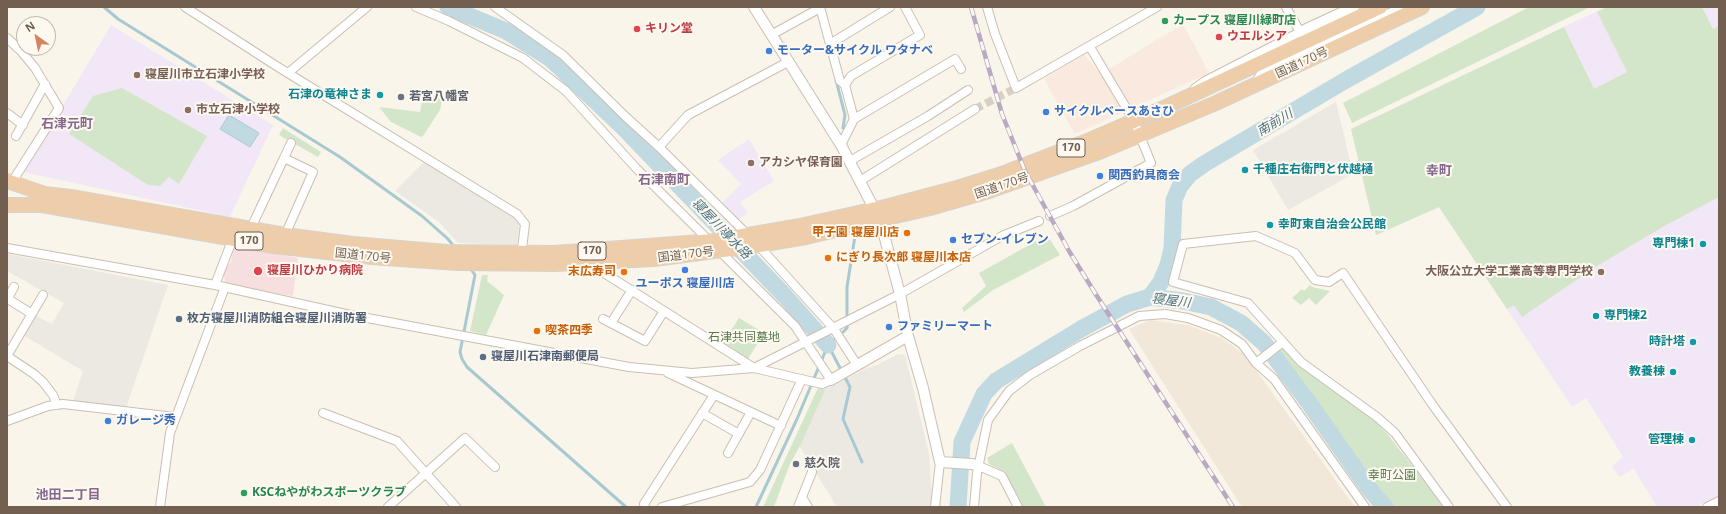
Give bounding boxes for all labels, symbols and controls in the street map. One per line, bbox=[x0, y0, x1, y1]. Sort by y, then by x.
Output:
place label: カープス 寝屋川緑町店 bbox=[1173, 14, 1296, 28]
north arrow bbox=[16, 16, 56, 56]
marker: カープス 寝屋川緑町店 bbox=[1160, 16, 1170, 26]
text: N bbox=[22, 18, 38, 35]
place label: キリン堂 bbox=[645, 22, 693, 36]
marker: キリン堂 bbox=[632, 24, 642, 34]
place label: ウエルシア bbox=[1227, 30, 1287, 44]
marker: ウエルシア bbox=[1214, 32, 1224, 42]
place label: モーター&サイクル ワタナベ bbox=[777, 44, 933, 58]
street label: 国道170号 bbox=[1273, 45, 1331, 81]
marker: モーター&サイクル ワタナベ bbox=[764, 46, 774, 56]
place label: 寝屋川市立石津小学校 bbox=[145, 68, 265, 82]
marker: 寝屋川市立石津小学校 bbox=[132, 70, 142, 80]
place label: 石津の竜神さま bbox=[288, 88, 372, 102]
marker: 石津の竜神さま bbox=[375, 90, 385, 100]
place label: 若宮八幡宮 bbox=[409, 90, 469, 104]
marker: 若宮八幡宮 bbox=[396, 92, 406, 102]
place label: 市立石津小学校 bbox=[196, 103, 280, 117]
marker: 市立石津小学校 bbox=[183, 105, 193, 115]
place label: サイクルベースあさひ bbox=[1054, 105, 1174, 119]
water label: 南前川 bbox=[1254, 106, 1296, 140]
marker: サイクルベースあさひ bbox=[1041, 107, 1051, 117]
district label: 石津元町 bbox=[41, 116, 93, 132]
road number: 170 bbox=[1057, 139, 1085, 157]
place label: アカシヤ保育園 bbox=[759, 156, 843, 170]
marker: アカシヤ保育園 bbox=[746, 158, 756, 168]
place label: 千種庄右衛門と伏越樋 bbox=[1253, 163, 1373, 177]
district label: 幸町 bbox=[1426, 163, 1452, 179]
marker: 千種庄右衛門と伏越樋 bbox=[1240, 165, 1250, 175]
place label: 関西釣具商会 bbox=[1108, 169, 1180, 183]
street label: 国道170号 bbox=[973, 170, 1031, 202]
marker: 関西釣具商会 bbox=[1095, 171, 1105, 181]
district label: 石津南町 bbox=[638, 172, 690, 188]
water label: 寝屋川導水路 bbox=[688, 196, 754, 262]
place label: 幸町東自治会公民館 bbox=[1278, 218, 1386, 232]
marker: 幸町東自治会公民館 bbox=[1265, 220, 1275, 230]
place label: 甲子園 寝屋川店 bbox=[812, 226, 899, 240]
marker: 甲子園 寝屋川店 bbox=[902, 228, 912, 238]
road number: 170 bbox=[235, 232, 263, 250]
place label: セブン-イレブン bbox=[961, 233, 1049, 247]
marker: セブン-イレブン bbox=[948, 235, 958, 245]
place label: 専門棟1 bbox=[1652, 237, 1695, 251]
marker: 専門棟1 bbox=[1698, 239, 1708, 249]
road number: 170 bbox=[578, 242, 606, 260]
street label: 国道170号 bbox=[657, 244, 715, 266]
street label: 国道170号 bbox=[334, 246, 392, 266]
place label: にぎり長次郎 寝屋川本店 bbox=[836, 251, 971, 265]
marker: にぎり長次郎 寝屋川本店 bbox=[823, 253, 833, 263]
place label: 寝屋川ひかり病院 bbox=[267, 264, 363, 278]
marker: 寝屋川ひかり病院 bbox=[252, 265, 264, 277]
place label: 末広寿司 bbox=[568, 265, 616, 279]
marker: ユーポス 寝屋川店 bbox=[680, 265, 690, 275]
place label: 大阪公立大学工業高等専門学校 bbox=[1425, 265, 1593, 279]
marker: 末広寿司 bbox=[619, 267, 629, 277]
marker: 大阪公立大学工業高等専門学校 bbox=[1596, 267, 1606, 277]
place label: ユーポス 寝屋川店 bbox=[635, 277, 735, 291]
water label: 寝屋川 bbox=[1151, 291, 1191, 311]
place label: 専門棟2 bbox=[1604, 309, 1647, 323]
marker: 専門棟2 bbox=[1591, 311, 1601, 321]
place label: 枚方寝屋川消防組合寝屋川消防署 bbox=[187, 312, 367, 326]
marker: 枚方寝屋川消防組合寝屋川消防署 bbox=[174, 314, 184, 324]
place label: ファミリーマート bbox=[897, 320, 993, 334]
marker: ファミリーマート bbox=[884, 322, 894, 332]
place label: 喫茶四季 bbox=[545, 324, 593, 338]
marker: 喫茶四季 bbox=[532, 326, 542, 336]
park label: 石津共同墓地 bbox=[708, 331, 780, 345]
place label: 時計塔 bbox=[1649, 335, 1685, 349]
marker: 時計塔 bbox=[1688, 337, 1698, 347]
place label: 寝屋川石津南郵便局 bbox=[491, 350, 599, 364]
marker: 寝屋川石津南郵便局 bbox=[478, 352, 488, 362]
place label: 教養棟 bbox=[1629, 365, 1665, 379]
marker: 教養棟 bbox=[1668, 367, 1678, 377]
place label: ガレージ秀 bbox=[116, 414, 176, 428]
marker: ガレージ秀 bbox=[103, 416, 113, 426]
place label: 管理棟 bbox=[1648, 433, 1684, 447]
marker: 管理棟 bbox=[1687, 435, 1697, 445]
place label: 慈久院 bbox=[804, 457, 840, 471]
marker: 慈久院 bbox=[791, 459, 801, 469]
park label: 幸町公園 bbox=[1368, 469, 1416, 483]
place label: KSCねやがわスポーツクラブ bbox=[252, 486, 406, 500]
district label: 池田二丁目 bbox=[36, 487, 100, 503]
marker: KSCねやがわスポーツクラブ bbox=[239, 488, 249, 498]

